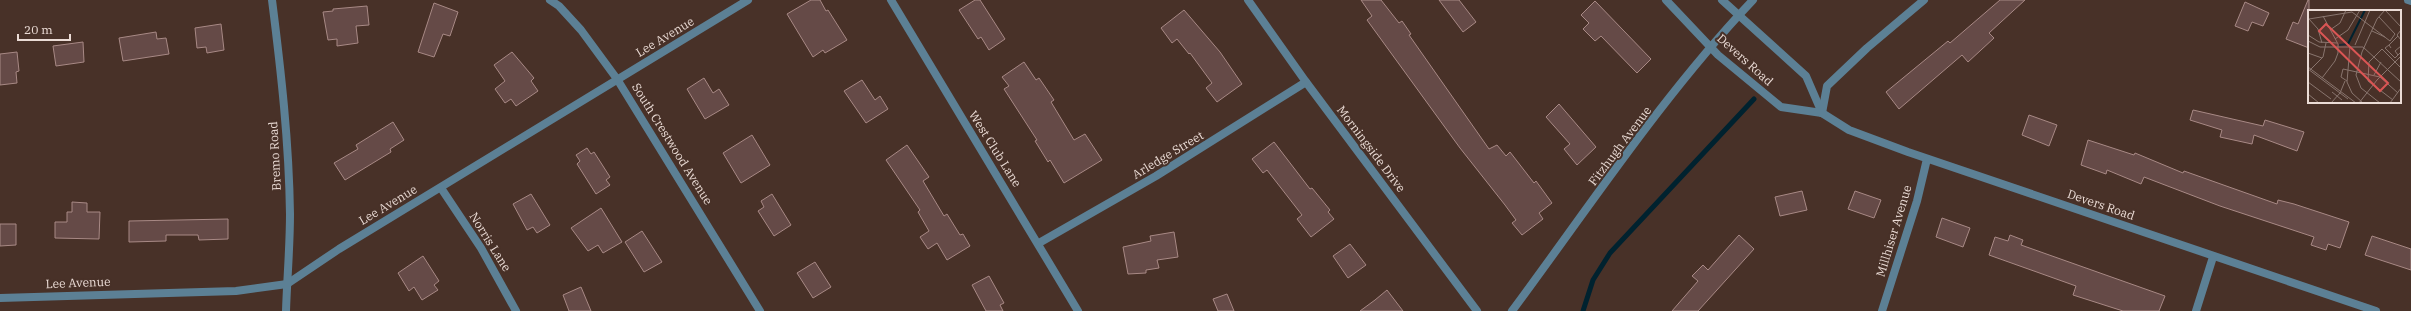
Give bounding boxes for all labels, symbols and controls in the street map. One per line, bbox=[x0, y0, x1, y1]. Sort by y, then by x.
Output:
inset map bbox=[2308, 10, 2401, 103]
street label: Lee Avenue bbox=[633, 13, 696, 60]
scale bar bbox=[18, 16, 70, 42]
text: 20 m bbox=[24, 22, 53, 37]
street label: Devers Road bbox=[1714, 31, 1776, 89]
street label: South Crestwood Avenue bbox=[629, 80, 716, 207]
street label: Morningside Drive bbox=[1334, 102, 1409, 195]
street label: Fitzhugh Avenue bbox=[1585, 103, 1654, 188]
street label: West Club Lane bbox=[966, 108, 1025, 190]
street label: Bremo Road bbox=[265, 121, 284, 191]
street label: Arledge Street bbox=[1129, 127, 1206, 182]
street label: Lee Avenue bbox=[356, 181, 419, 228]
street label: Millhiser Avenue bbox=[1872, 183, 1915, 279]
street label: Devers Road bbox=[2066, 186, 2137, 223]
street label: Norris Lane bbox=[466, 209, 515, 274]
street label: Lee Avenue bbox=[45, 274, 111, 291]

